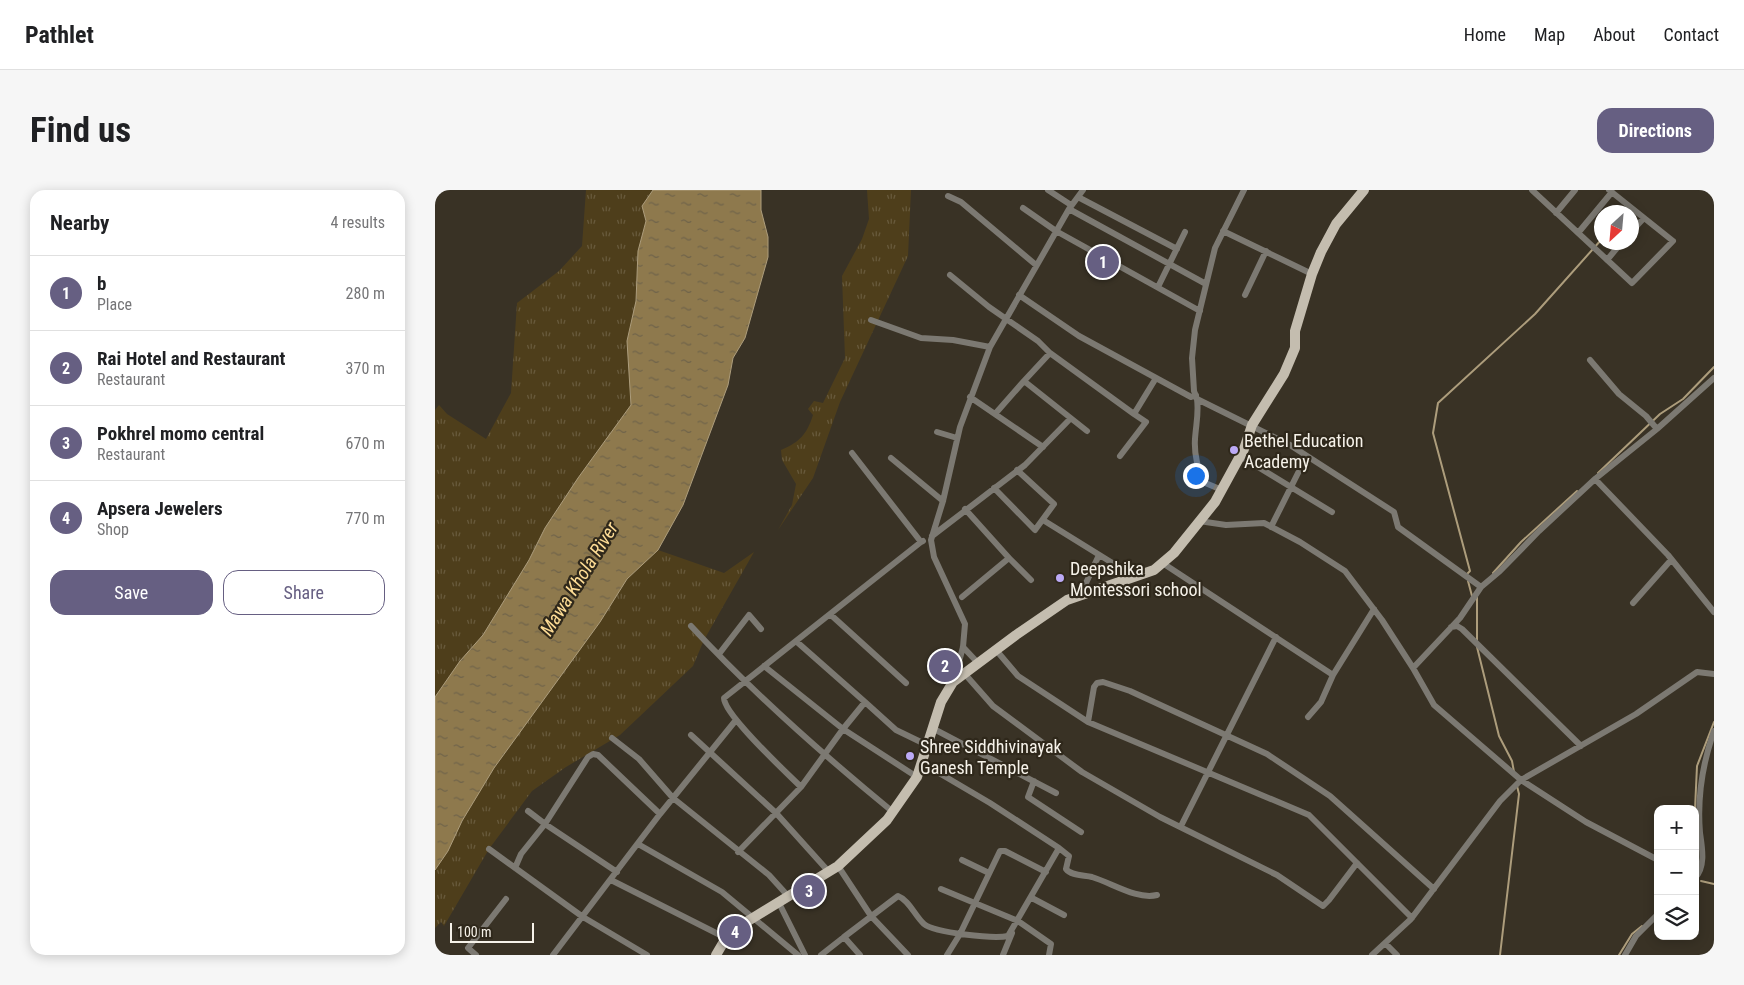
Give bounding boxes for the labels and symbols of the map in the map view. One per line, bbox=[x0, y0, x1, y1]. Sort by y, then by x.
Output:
north arrow bbox=[1594, 205, 1639, 250]
pin: 1 bbox=[1087, 243, 1119, 281]
place label: Bethel Education Academy bbox=[1244, 430, 1364, 472]
marker: Bethel Education Academy bbox=[1228, 444, 1240, 456]
your location bbox=[1183, 463, 1209, 489]
water label: Mawa Khola River bbox=[535, 518, 623, 640]
place label: Deepshika Montessori school bbox=[1070, 558, 1202, 600]
marker: Deepshika Montessori school bbox=[1054, 572, 1066, 584]
pin: 2 bbox=[929, 647, 961, 685]
place label: Shree Siddhivinayak Ganesh Temple bbox=[920, 736, 1062, 778]
marker: Shree Siddhivinayak Ganesh Temple bbox=[904, 750, 916, 762]
pin: 3 bbox=[793, 872, 825, 910]
pin: 4 bbox=[719, 913, 751, 951]
scale bar bbox=[450, 920, 534, 943]

